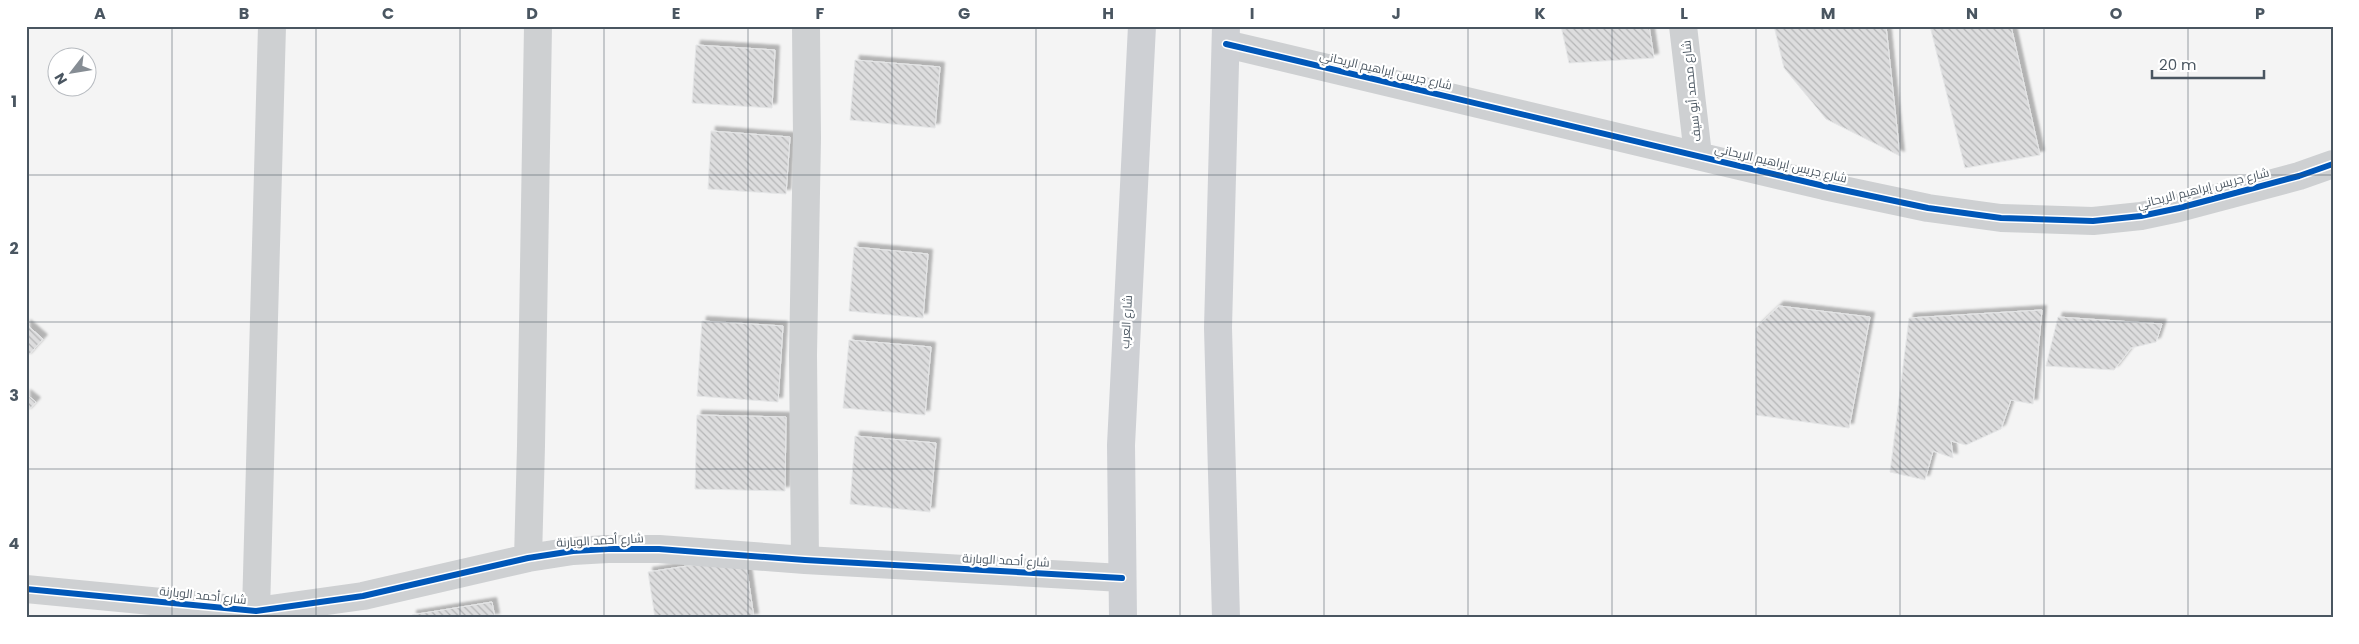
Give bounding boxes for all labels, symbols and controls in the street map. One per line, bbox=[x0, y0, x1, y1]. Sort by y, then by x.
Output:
text: A bbox=[94, 2, 106, 25]
text: B bbox=[239, 2, 249, 25]
text: C bbox=[382, 2, 394, 25]
text: D bbox=[526, 2, 538, 25]
text: E bbox=[672, 2, 680, 25]
text: F bbox=[816, 2, 825, 25]
text: G bbox=[958, 2, 970, 25]
text: H bbox=[1102, 2, 1114, 25]
text: I bbox=[1250, 2, 1254, 25]
text: J bbox=[1391, 2, 1401, 25]
text: K bbox=[1534, 2, 1546, 25]
text: L bbox=[1680, 2, 1688, 25]
text: M bbox=[1821, 2, 1835, 25]
text: N bbox=[1966, 2, 1978, 25]
text: O bbox=[2110, 2, 2123, 25]
text: P bbox=[2255, 2, 2265, 25]
street label: شارع محمد أبو سيف bbox=[1677, 39, 1705, 143]
street label: شارع جريس إبراهيم الريحاني bbox=[1318, 46, 1454, 95]
north arrow bbox=[48, 48, 98, 98]
scale bar bbox=[2152, 48, 2264, 80]
text: 20 m bbox=[2159, 54, 2197, 75]
text: N bbox=[50, 69, 72, 88]
text: 1 bbox=[11, 90, 17, 113]
street label: شارع جريس إبراهيم الريحاني bbox=[1713, 139, 1849, 188]
street label: شارع جريس إبراهيم الريحاني bbox=[2135, 163, 2271, 215]
text: 2 bbox=[9, 237, 19, 260]
street label: شارع العرب bbox=[1116, 295, 1136, 349]
text: 3 bbox=[9, 384, 19, 407]
street label: شارع أحمد الوبارنة bbox=[556, 529, 644, 551]
text: 4 bbox=[9, 532, 20, 555]
street label: شارع أحمد الوبارنة bbox=[962, 549, 1050, 571]
street label: شارع أحمد الوبارنة bbox=[159, 582, 247, 608]

